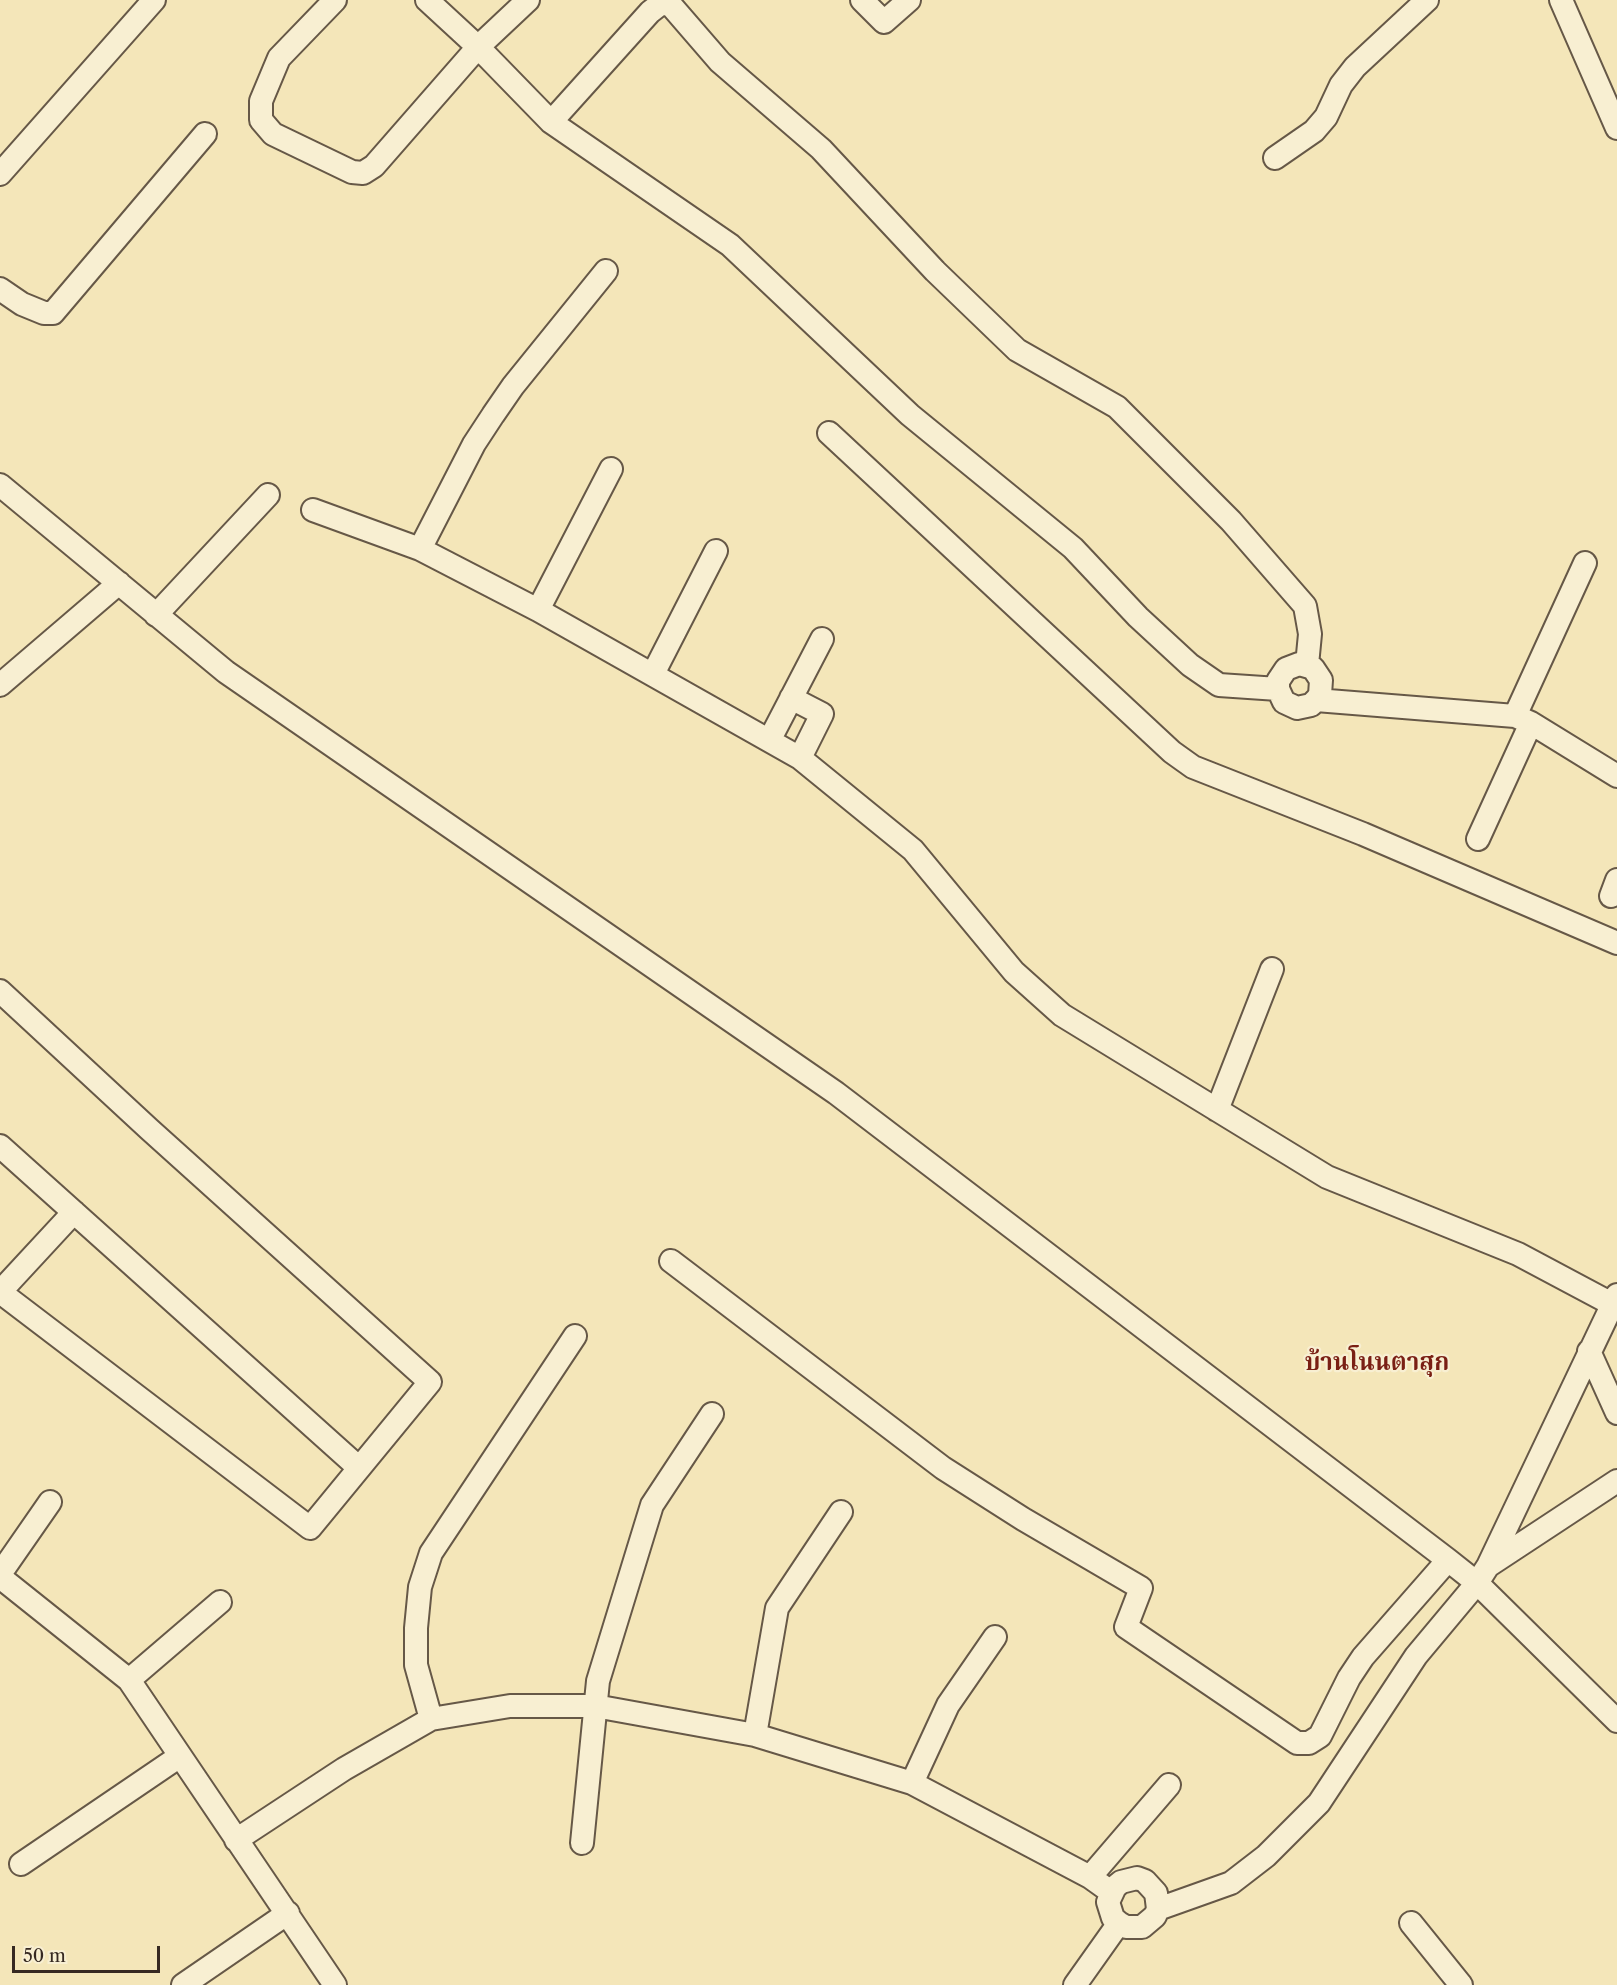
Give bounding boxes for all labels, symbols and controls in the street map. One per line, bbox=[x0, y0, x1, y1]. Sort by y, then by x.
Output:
district label: บ้านโนนตาสุก bbox=[1305, 1349, 1449, 1377]
scale bar bbox=[15, 1934, 164, 1972]
text: 50 m bbox=[23, 1945, 66, 1967]

